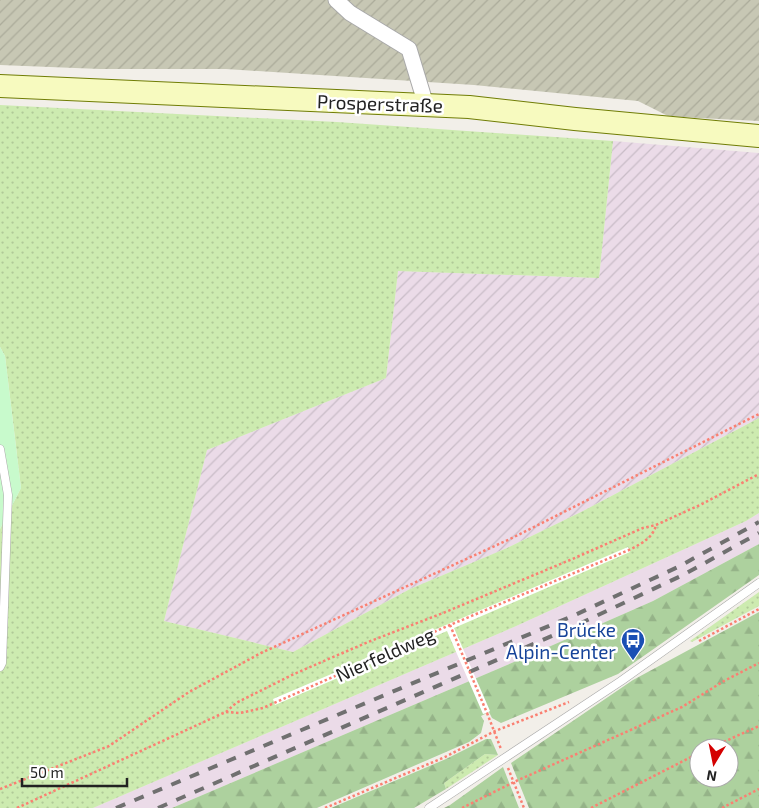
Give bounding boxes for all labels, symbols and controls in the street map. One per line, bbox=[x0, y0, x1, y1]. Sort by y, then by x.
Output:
street label: Prosperstraße bbox=[317, 89, 443, 117]
place label: Brücke Alpin-Center bbox=[506, 618, 616, 663]
street label: Nierfeldweg bbox=[332, 622, 439, 686]
bus stop icon: Brücke Alpin-Center bbox=[620, 627, 646, 661]
north arrow bbox=[689, 738, 739, 788]
scale bar bbox=[22, 756, 128, 788]
text: 50 m bbox=[30, 763, 64, 781]
text: N bbox=[705, 767, 718, 786]

